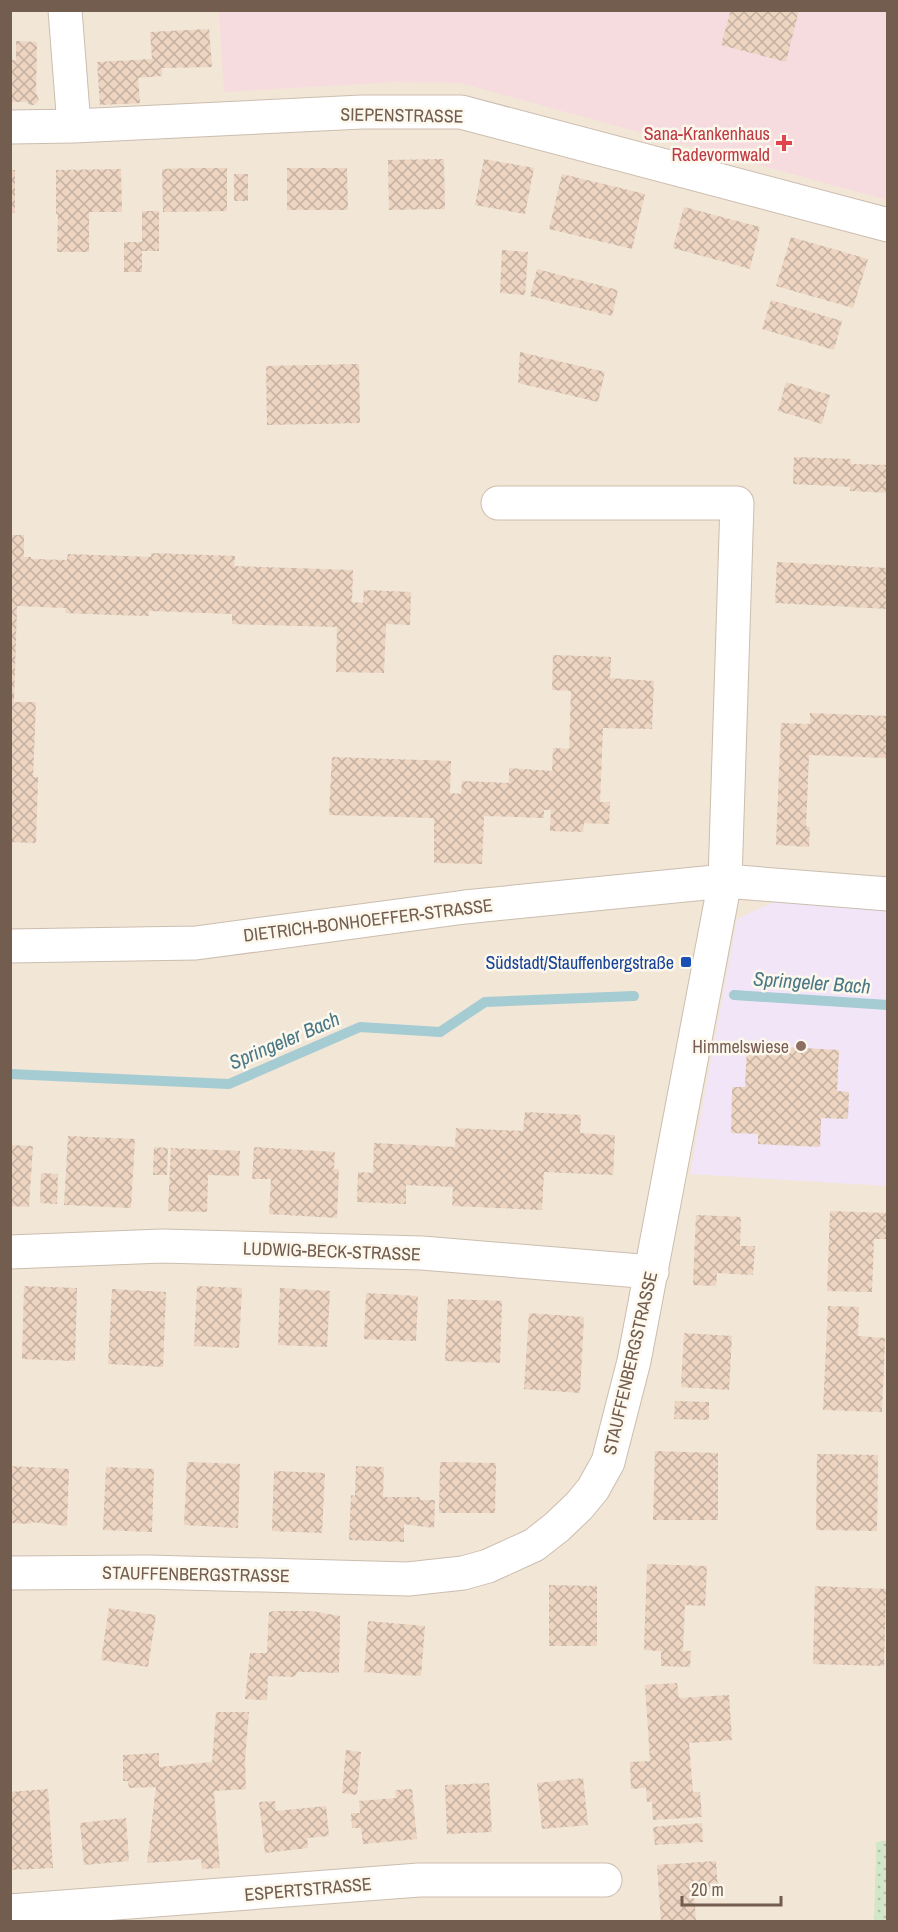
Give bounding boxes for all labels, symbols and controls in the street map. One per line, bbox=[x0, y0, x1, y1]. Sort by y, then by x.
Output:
street label: SIEPENSTRASSE bbox=[340, 101, 464, 129]
place label: Sana-Krankenhaus Radevormwald bbox=[644, 121, 770, 167]
marker: Sana-Krankenhaus Radevormwald bbox=[775, 134, 793, 152]
street label: DIETRICH-BONHOEFFER-STRASSE bbox=[242, 892, 494, 948]
place label: Südstadt/Stauffenbergstraße bbox=[486, 950, 674, 975]
marker: Südstadt/Stauffenbergstraße bbox=[679, 955, 693, 969]
water label: Springeler Bach bbox=[752, 964, 872, 1000]
water label: Springeler Bach bbox=[225, 1005, 343, 1075]
place label: Himmelswiese bbox=[692, 1034, 789, 1059]
marker: Himmelswiese bbox=[794, 1039, 808, 1053]
street label: LUDWIG-BECK-STRASSE bbox=[243, 1235, 421, 1267]
street label: STAUFFENBERGSTRASSE bbox=[597, 1269, 663, 1457]
street label: STAUFFENBERGSTRASSE bbox=[102, 1560, 290, 1588]
scale bar bbox=[682, 1869, 781, 1907]
street label: ESPERTSTRASSE bbox=[243, 1871, 373, 1907]
text: 20 m bbox=[691, 1877, 724, 1902]

